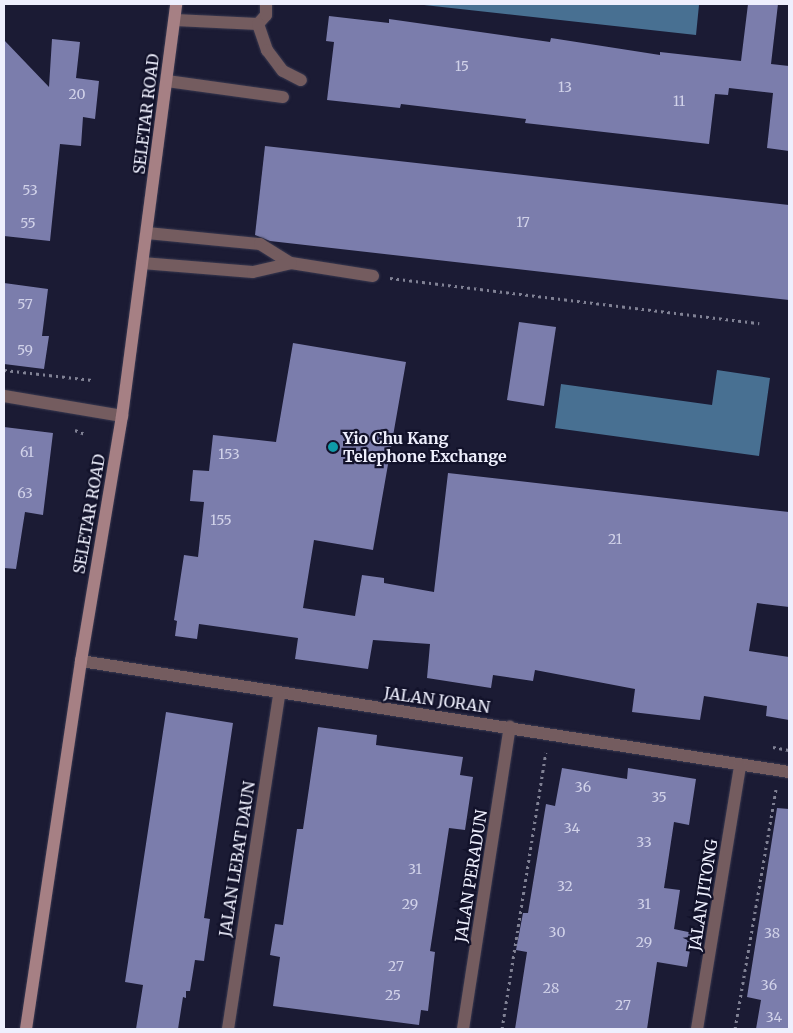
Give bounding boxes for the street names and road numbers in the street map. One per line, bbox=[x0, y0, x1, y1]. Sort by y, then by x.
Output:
street label: SELETAR ROAD bbox=[129, 53, 163, 175]
street label: SELETAR ROAD bbox=[69, 453, 109, 575]
street label: JALAN JORAN bbox=[383, 683, 491, 717]
street label: JALAN LEBAT DAUN bbox=[215, 780, 259, 938]
street label: JALAN PERADUN bbox=[451, 808, 491, 944]
street label: JALAN JITONG bbox=[685, 838, 721, 952]

